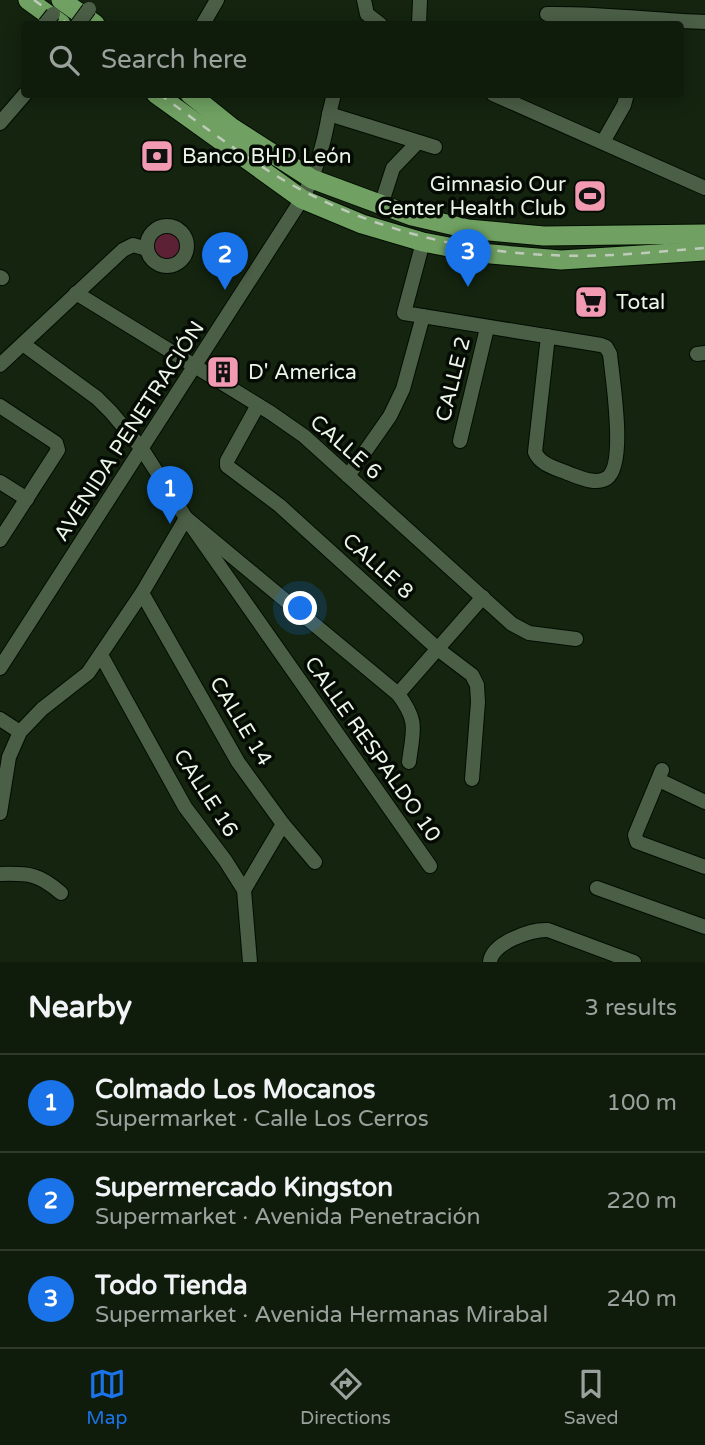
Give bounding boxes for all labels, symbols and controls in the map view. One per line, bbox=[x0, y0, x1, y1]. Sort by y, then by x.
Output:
search box bbox=[21, 21, 684, 98]
icon: search bbox=[45, 41, 83, 79]
text: Search here bbox=[101, 44, 247, 75]
bank icon: Banco BHD León bbox=[138, 137, 176, 175]
place label: Banco BHD León bbox=[182, 144, 352, 169]
place label: Gimnasio Our Center Health Club bbox=[377, 172, 566, 221]
sports icon: Gimnasio Our Center Health Club bbox=[571, 177, 609, 215]
pin: 3 bbox=[445, 229, 491, 287]
pin: 2 bbox=[202, 232, 248, 290]
supermarket icon: Total bbox=[572, 283, 610, 321]
place label: Total bbox=[616, 290, 665, 315]
street label: AVENIDA PENETRACIÓN bbox=[49, 316, 210, 546]
street label: CALLE 2 bbox=[431, 334, 476, 424]
building icon: D' America bbox=[204, 353, 242, 391]
place label: D' America bbox=[248, 360, 357, 385]
street label: CALLE 6 bbox=[305, 410, 387, 485]
pin: 1 bbox=[147, 466, 193, 524]
street label: CALLE 8 bbox=[337, 528, 418, 605]
your location bbox=[283, 591, 317, 625]
street label: CALLE RESPALDO 10 bbox=[299, 652, 446, 847]
street label: CALLE 14 bbox=[204, 672, 277, 770]
street label: CALLE 16 bbox=[168, 745, 243, 842]
text: Nearby bbox=[28, 989, 132, 1026]
text: 3 results bbox=[584, 994, 677, 1022]
text: Colmado Los Mocanos bbox=[95, 1074, 376, 1105]
text: 1 bbox=[44, 1089, 58, 1117]
text: 100 m bbox=[607, 1089, 677, 1117]
text: Supermarket · Calle Los Cerros bbox=[95, 1105, 429, 1133]
text: Supermercado Kingston bbox=[95, 1172, 393, 1203]
text: 2 bbox=[44, 1187, 58, 1215]
text: 220 m bbox=[607, 1187, 677, 1215]
text: Supermarket · Avenida Penetración bbox=[95, 1203, 480, 1231]
text: Todo Tienda bbox=[95, 1270, 248, 1301]
text: 3 bbox=[44, 1285, 58, 1313]
text: 240 m bbox=[607, 1285, 677, 1313]
text: Supermarket · Avenida Hermanas Mirabal bbox=[95, 1301, 548, 1329]
tab: Map bbox=[86, 1365, 127, 1429]
tab: Directions bbox=[300, 1365, 391, 1429]
tab: Saved bbox=[564, 1365, 619, 1429]

